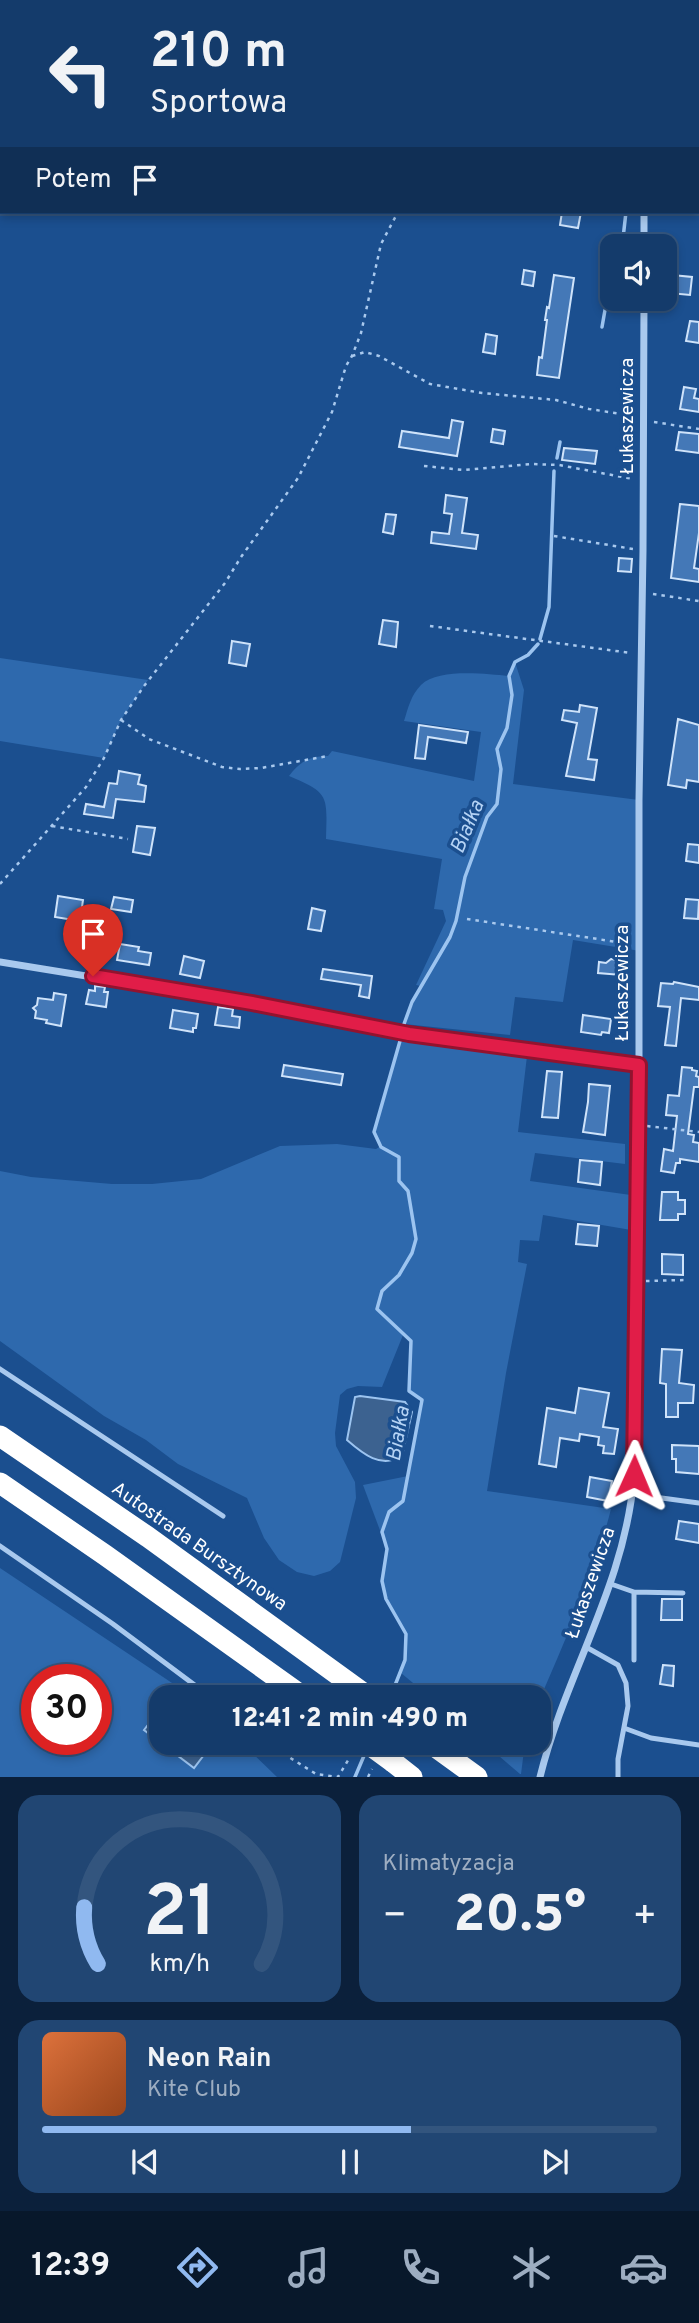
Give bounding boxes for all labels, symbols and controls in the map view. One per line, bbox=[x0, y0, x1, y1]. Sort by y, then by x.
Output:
text: 210 m bbox=[150, 23, 287, 85]
icon: left bbox=[35, 28, 126, 119]
text: Sportowa bbox=[150, 84, 287, 124]
icon: arrive bbox=[126, 161, 164, 199]
text: Potem bbox=[35, 164, 112, 197]
map controls bbox=[600, 234, 677, 311]
button: sound bbox=[600, 234, 677, 311]
street label: Łukaszewicza bbox=[616, 358, 640, 474]
water label: Białka bbox=[445, 796, 491, 858]
pin bbox=[63, 904, 123, 976]
icon: arrive bbox=[74, 915, 112, 953]
street label: Łukaszewicza bbox=[611, 925, 635, 1041]
water label: Białka bbox=[381, 1404, 417, 1464]
position arrow bbox=[597, 1439, 671, 1513]
street label: Autostrada Bursztynowa bbox=[106, 1477, 292, 1617]
street label: Łukaszewicza bbox=[561, 1524, 621, 1642]
speed limit sign: 30 bbox=[21, 1664, 112, 1755]
text: 12:41 · 2 min · 490 m bbox=[232, 1703, 468, 1736]
text: Klimatyzacja bbox=[383, 1850, 515, 1879]
text: 21 bbox=[142, 1871, 216, 1963]
text: 20.5° bbox=[453, 1884, 586, 1950]
text: − bbox=[383, 1893, 407, 1942]
text: + bbox=[632, 1893, 657, 1942]
text: km/h bbox=[149, 1949, 210, 1981]
text: Neon Rain bbox=[147, 2043, 272, 2076]
text: Kite Club bbox=[147, 2076, 241, 2105]
icon: previous bbox=[126, 2143, 164, 2181]
icon: pause bbox=[331, 2143, 369, 2181]
icon: next bbox=[536, 2143, 574, 2181]
icon: directions bbox=[173, 2243, 222, 2292]
icon: music bbox=[284, 2243, 333, 2292]
icon: phone bbox=[396, 2243, 445, 2292]
icon: climate bbox=[507, 2243, 556, 2292]
icon: car bbox=[619, 2243, 668, 2292]
text: 12:39 bbox=[31, 2247, 110, 2287]

